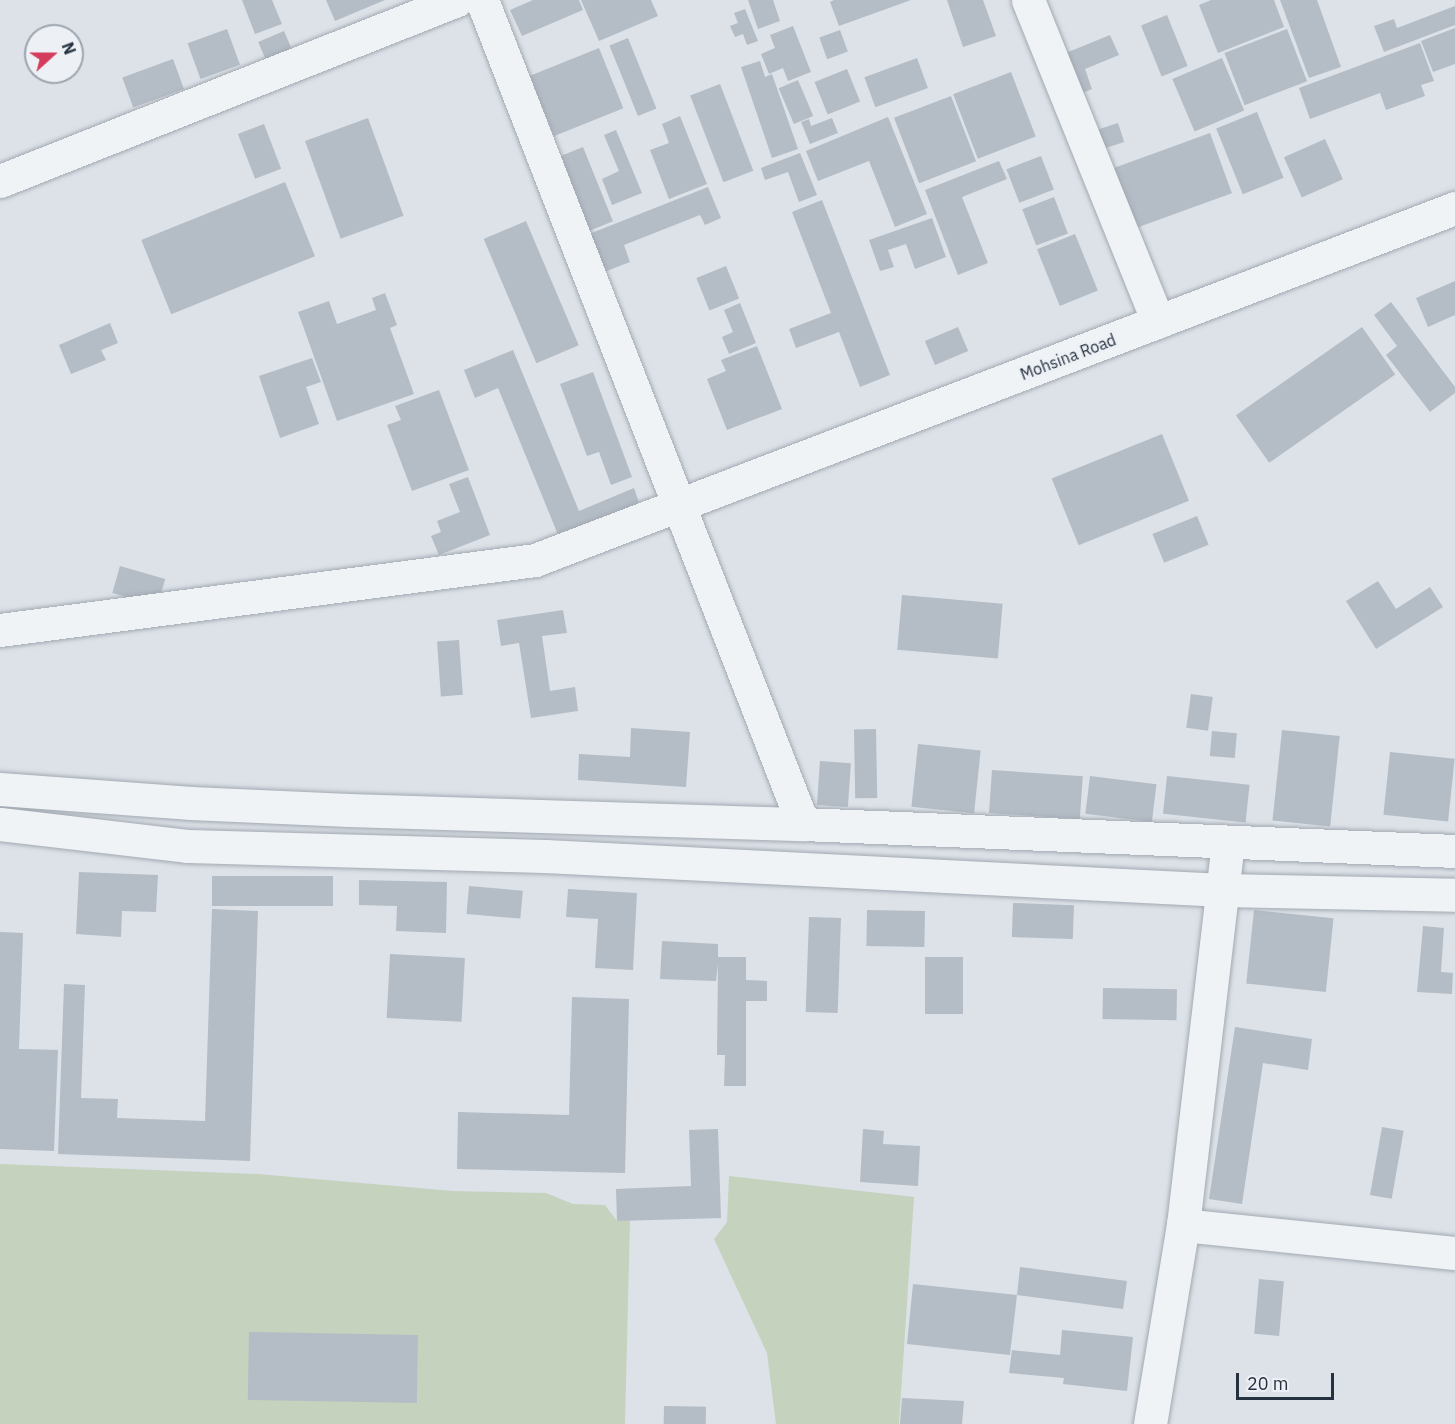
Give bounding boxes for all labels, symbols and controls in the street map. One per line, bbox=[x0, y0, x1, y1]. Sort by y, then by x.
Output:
north arrow bbox=[24, 24, 84, 84]
text: N bbox=[58, 39, 80, 57]
street label: Mohsina Road bbox=[1017, 330, 1119, 384]
scale bar bbox=[1239, 1361, 1336, 1399]
text: 20 m bbox=[1247, 1372, 1289, 1395]

